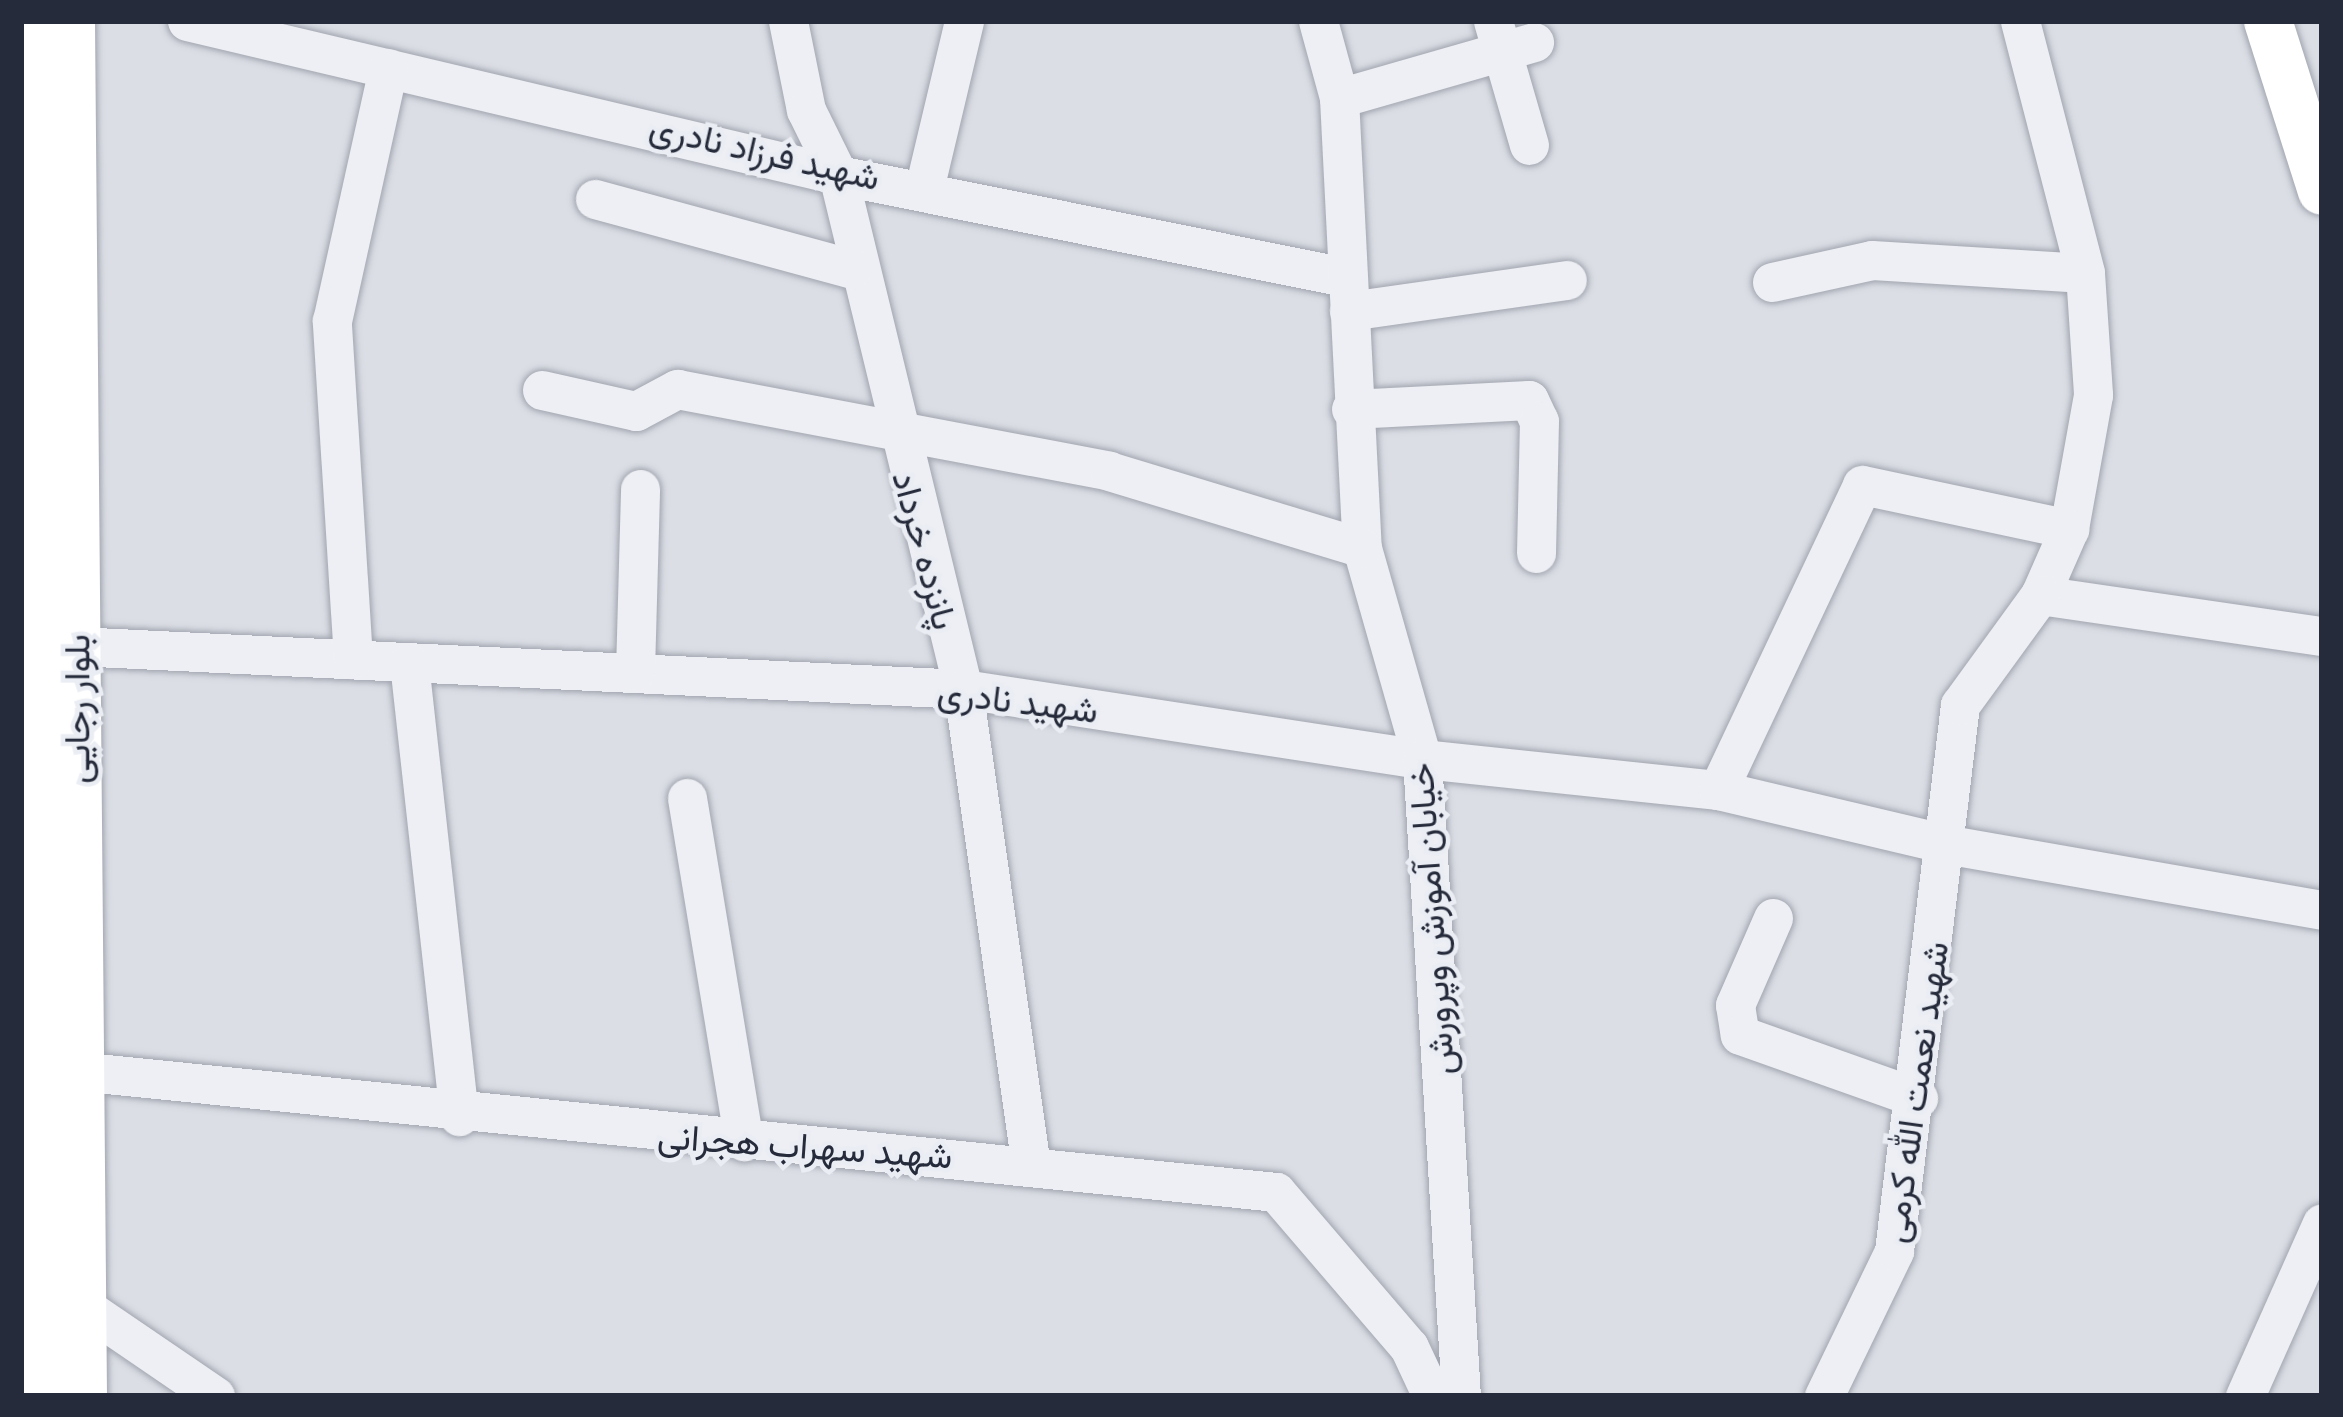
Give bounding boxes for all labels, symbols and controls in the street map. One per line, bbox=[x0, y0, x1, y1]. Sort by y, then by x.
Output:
street label: شهید فرزاد نادری bbox=[646, 104, 884, 198]
street label: پانزده خرداد bbox=[884, 466, 968, 634]
street label: بلوار رجایی bbox=[54, 634, 98, 784]
street label: شهید نادری bbox=[935, 669, 1101, 731]
street label: خیابان آموزش وپرورش bbox=[1398, 761, 1462, 1077]
street label: شهید نعمت الله کرمی bbox=[1871, 939, 1957, 1245]
street label: شهید سهراب هجرانی bbox=[656, 1113, 954, 1177]

